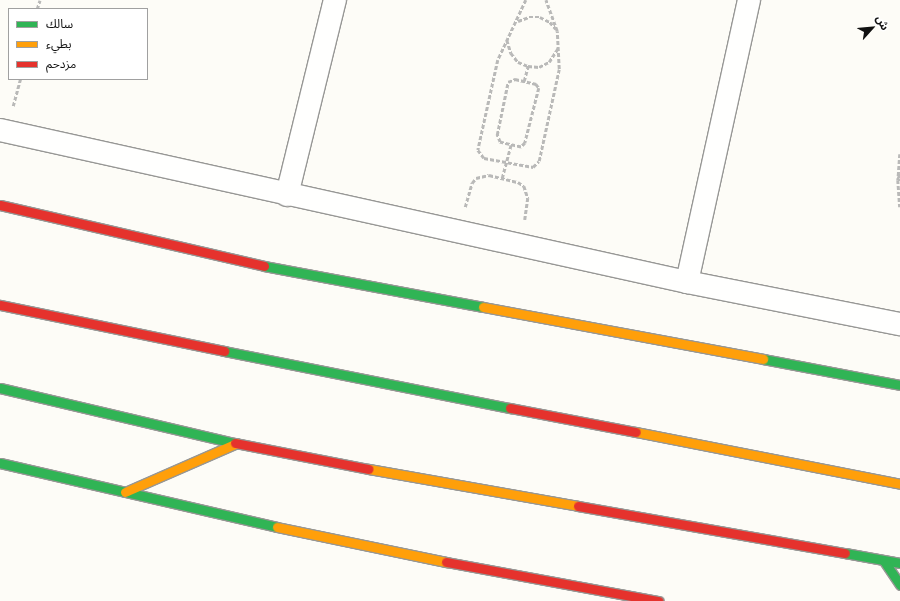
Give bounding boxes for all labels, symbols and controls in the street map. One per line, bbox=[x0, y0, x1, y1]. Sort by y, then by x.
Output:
legend bbox=[8, 8, 148, 80]
north arrow bbox=[852, 8, 892, 48]
text: ش bbox=[873, 13, 892, 32]
text: سالك bbox=[46, 16, 73, 31]
text: بطيء bbox=[46, 36, 72, 51]
text: مزدحم bbox=[46, 56, 76, 71]

